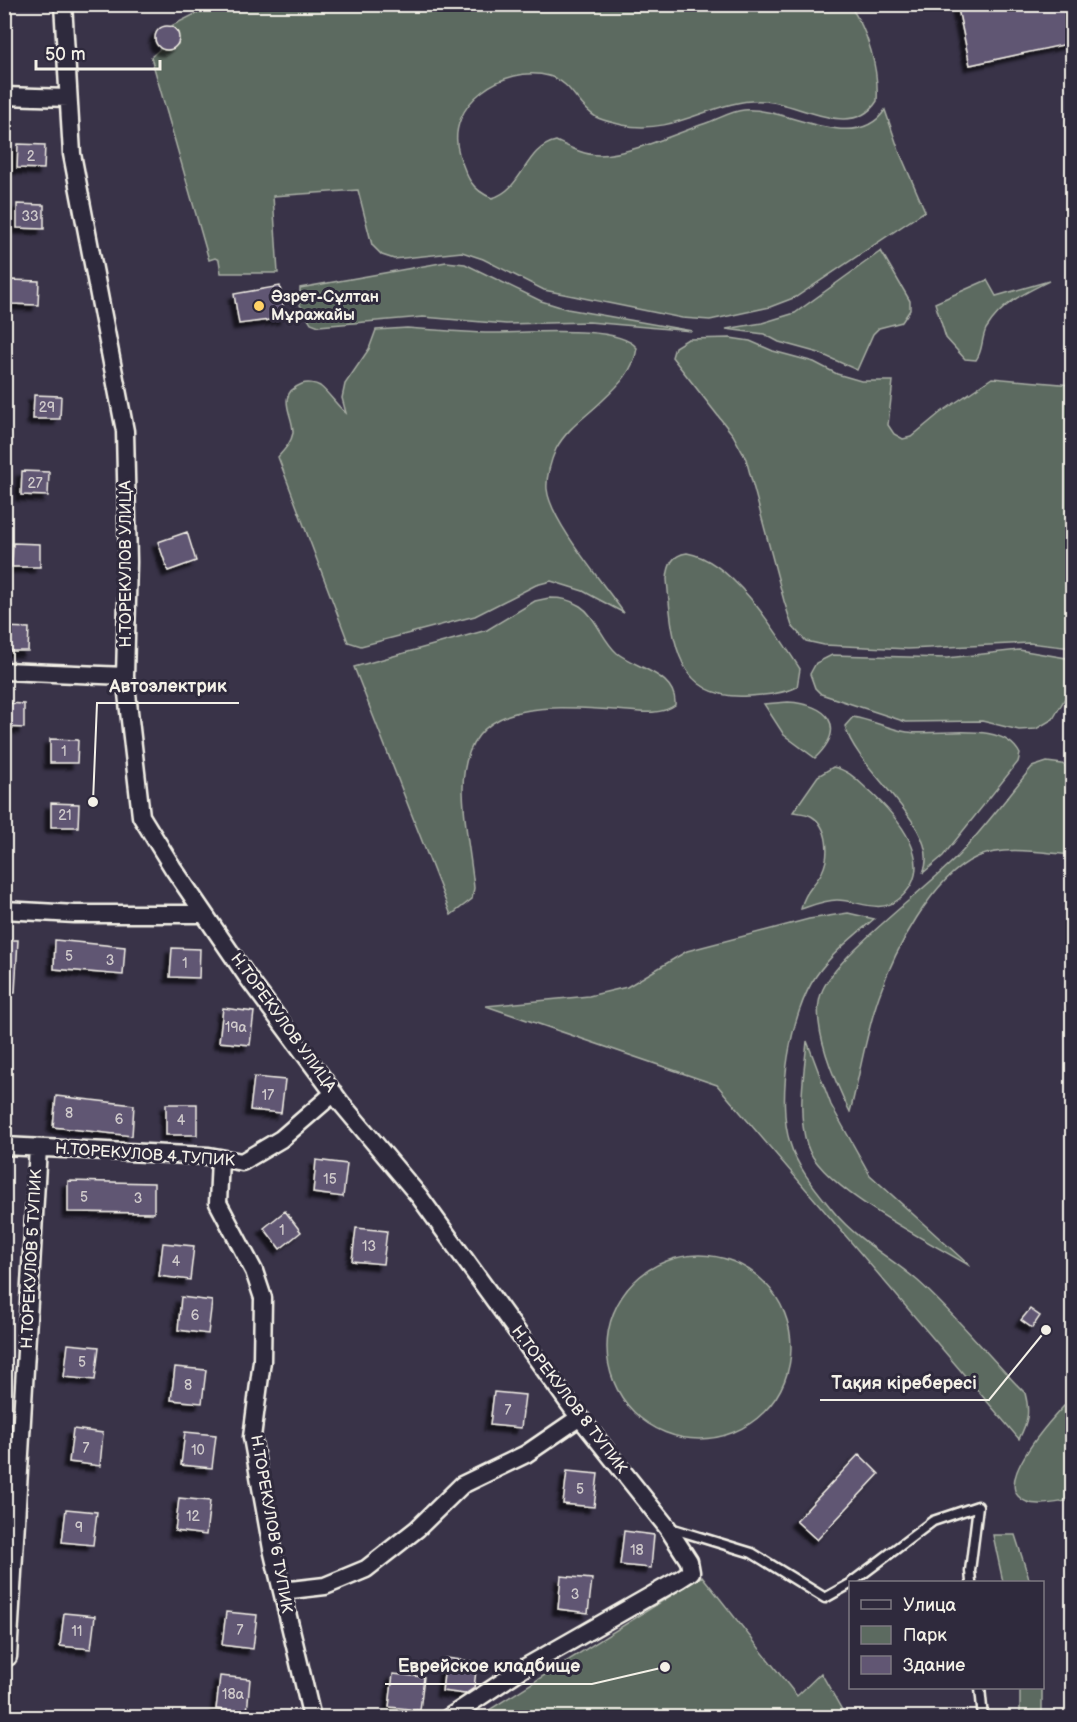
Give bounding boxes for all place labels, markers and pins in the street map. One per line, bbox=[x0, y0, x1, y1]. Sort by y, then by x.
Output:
place label: Әзрет-Сұлтан Мұражайы bbox=[271, 288, 379, 325]
marker: Әзрет-Сұлтан Мұражайы bbox=[252, 299, 266, 313]
callout: Автоэлектрик bbox=[97, 667, 239, 703]
callout: Тақия кіребересі bbox=[820, 1364, 989, 1400]
callout: Еврейское кладбище bbox=[385, 1648, 592, 1684]

